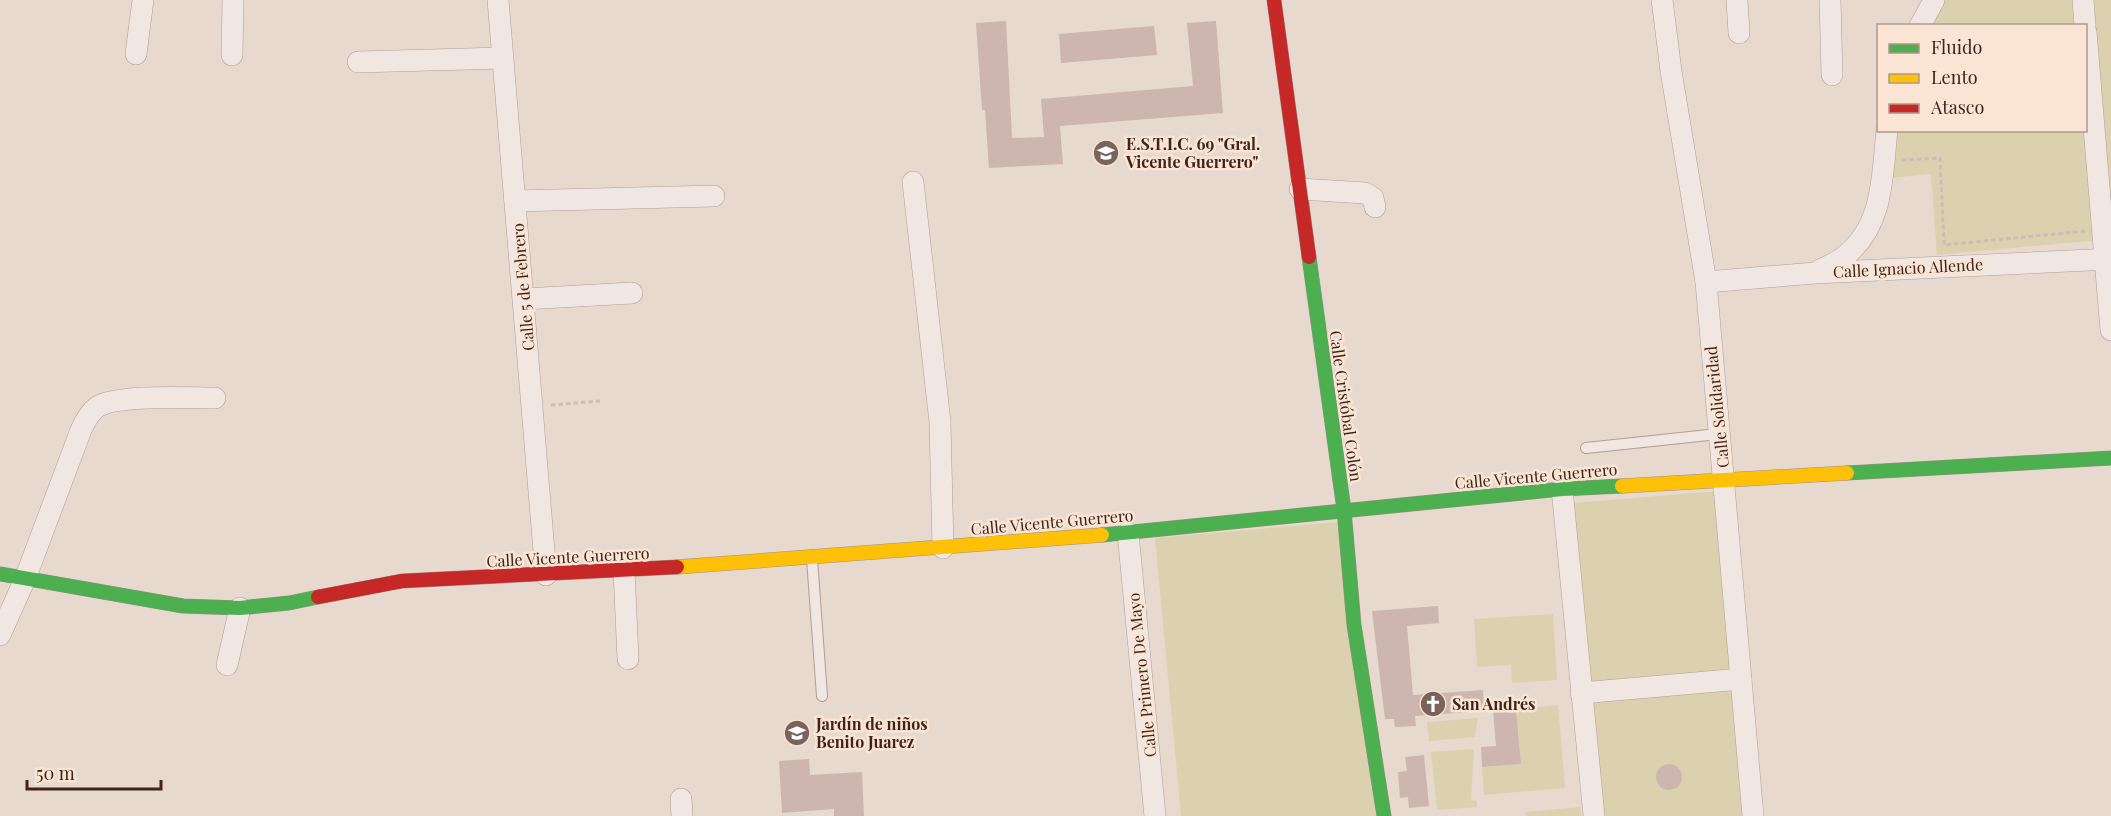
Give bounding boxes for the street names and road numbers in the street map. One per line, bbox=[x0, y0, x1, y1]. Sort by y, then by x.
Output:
street label: Calle 5 de Febrero bbox=[506, 222, 539, 352]
street label: Calle Ignacio Allende bbox=[1832, 253, 1983, 282]
street label: Calle Cristóbal Colón bbox=[1325, 329, 1368, 483]
street label: Calle Solidaridad bbox=[1700, 345, 1733, 469]
street label: Calle Vicente Guerrero bbox=[1454, 458, 1618, 493]
street label: Calle Vicente Guerrero bbox=[970, 504, 1134, 539]
street label: Calle Vicente Guerrero bbox=[486, 542, 650, 571]
street label: Calle Primero De Mayo bbox=[1122, 592, 1161, 758]

